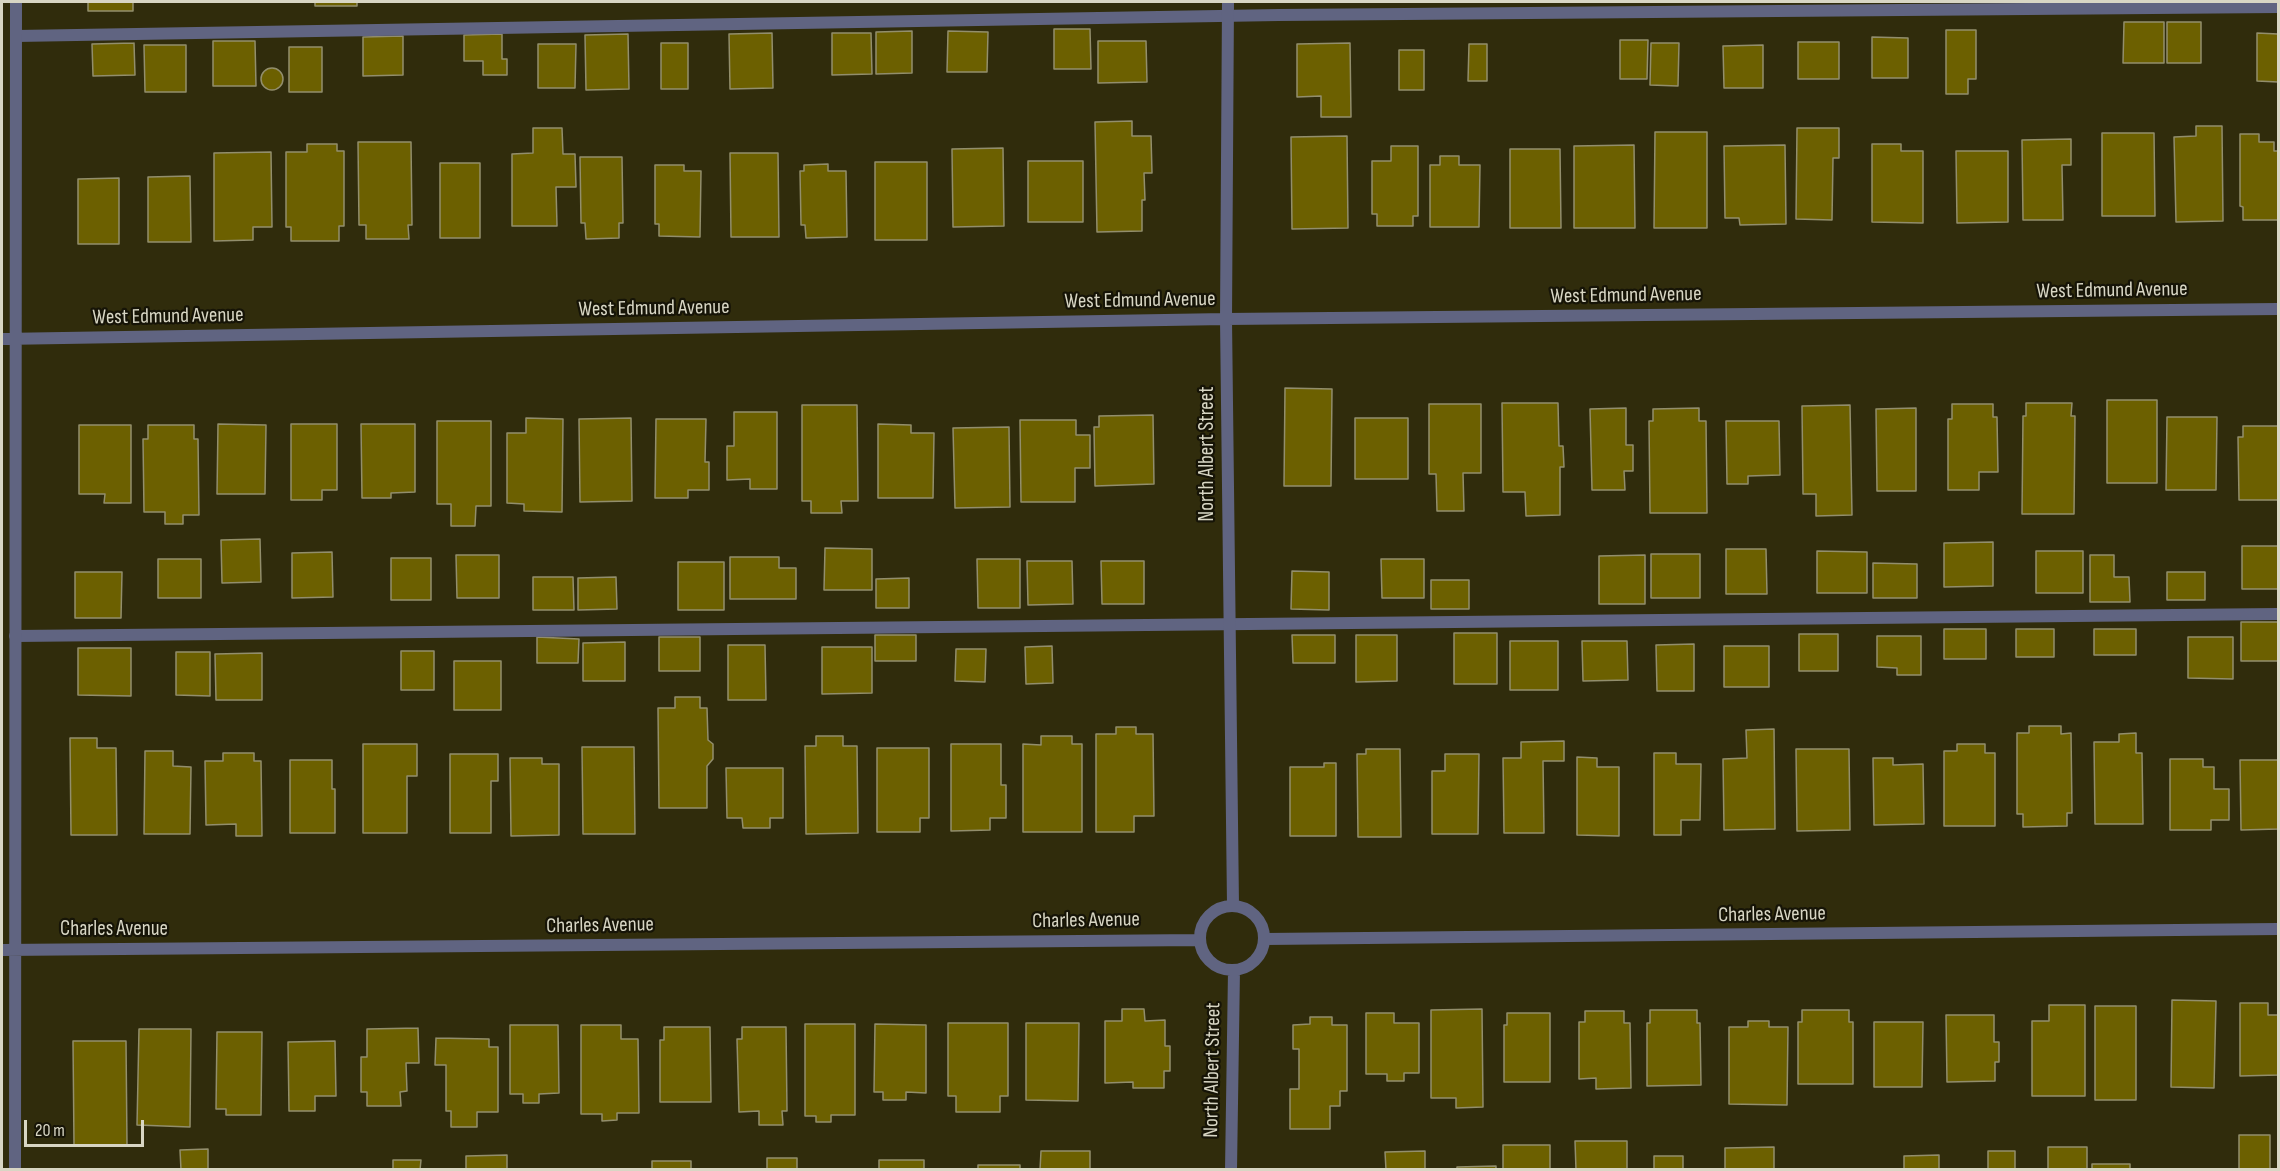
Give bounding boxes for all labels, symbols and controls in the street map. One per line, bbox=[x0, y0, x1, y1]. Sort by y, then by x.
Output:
street label: West Edmund Avenue bbox=[2036, 277, 2188, 305]
street label: West Edmund Avenue bbox=[1550, 282, 1702, 310]
street label: West Edmund Avenue bbox=[1064, 287, 1216, 315]
street label: West Edmund Avenue bbox=[578, 295, 730, 323]
street label: West Edmund Avenue bbox=[92, 303, 244, 331]
street label: North Albert Street bbox=[1195, 386, 1221, 522]
street label: Charles Avenue bbox=[1718, 901, 1826, 929]
street label: Charles Avenue bbox=[1032, 907, 1140, 935]
street label: Charles Avenue bbox=[546, 912, 654, 940]
street label: Charles Avenue bbox=[60, 917, 168, 943]
street label: North Albert Street bbox=[1199, 1002, 1227, 1138]
scale bar bbox=[27, 1108, 147, 1146]
text: 20 m bbox=[35, 1120, 65, 1141]

